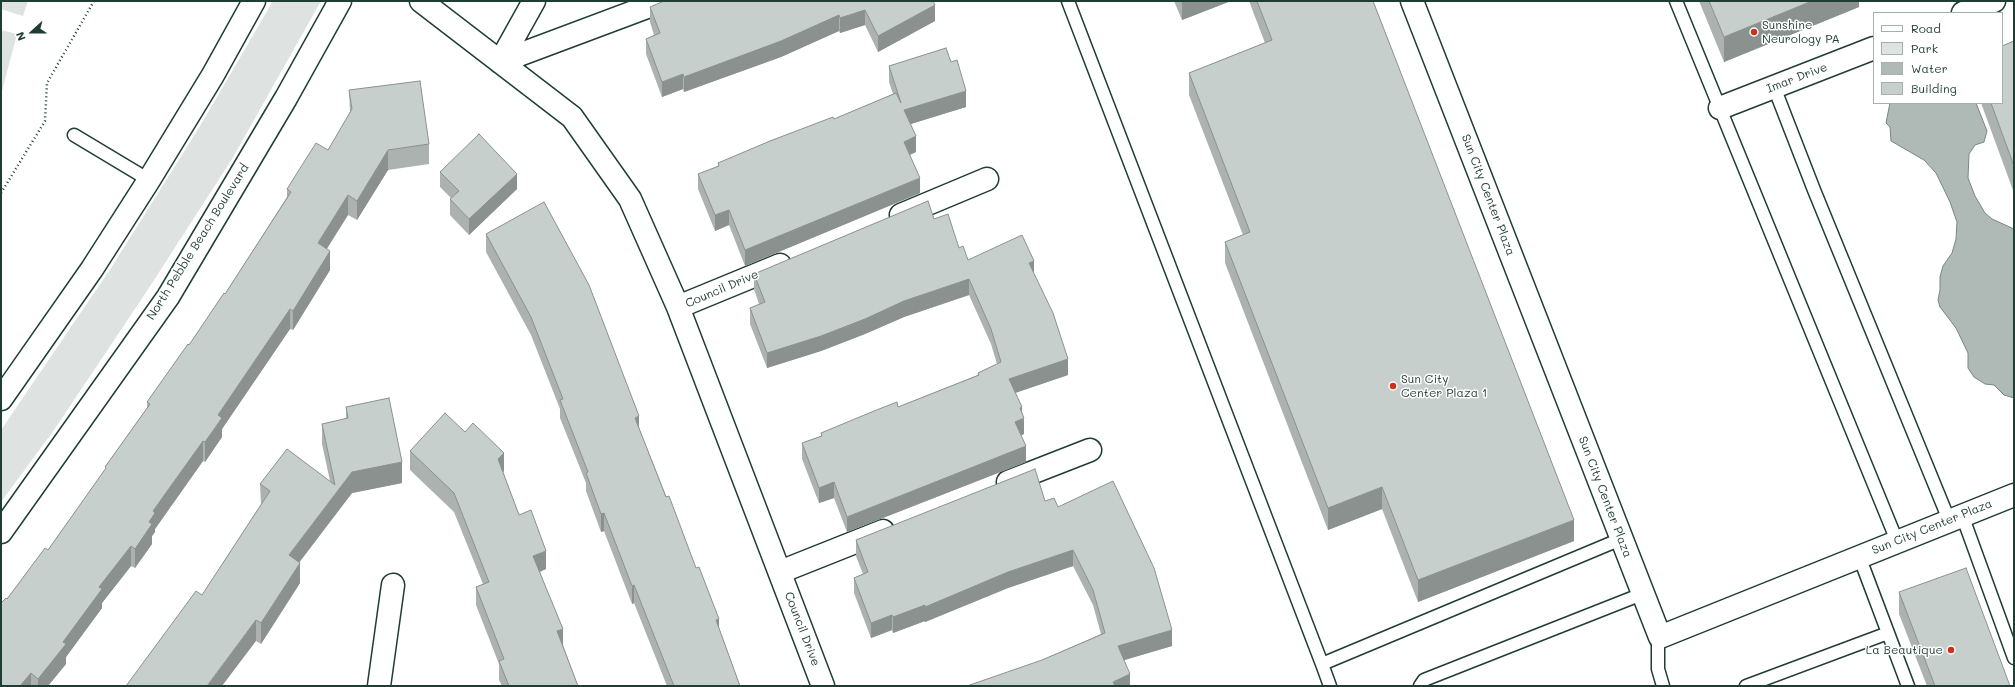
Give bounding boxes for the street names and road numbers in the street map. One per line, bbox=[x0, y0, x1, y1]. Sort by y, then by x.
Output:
street label: Imar Drive bbox=[1765, 60, 1829, 96]
street label: Sun City Center Plaza bbox=[1458, 132, 1518, 258]
street label: North Pebble Beach Boulevard bbox=[144, 161, 252, 323]
street label: Council Drive bbox=[683, 267, 761, 311]
street label: Sun City Center Plaza bbox=[1575, 434, 1635, 560]
street label: Sun City Center Plaza bbox=[1870, 496, 1994, 558]
street label: Council Drive bbox=[781, 590, 823, 668]

